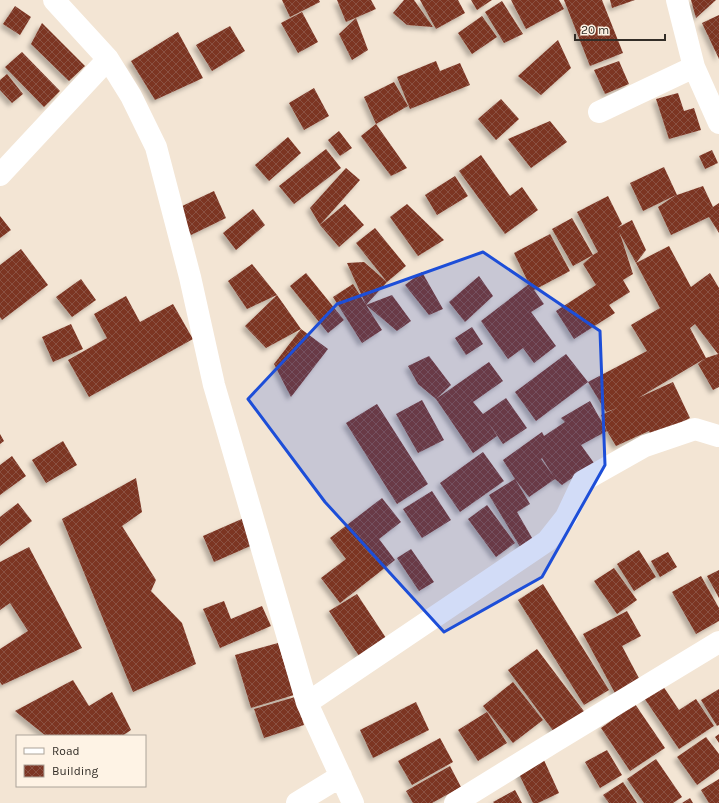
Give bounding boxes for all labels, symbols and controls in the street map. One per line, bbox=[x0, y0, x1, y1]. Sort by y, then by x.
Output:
scale bar bbox=[575, 16, 665, 42]
text: 20 m bbox=[581, 23, 609, 37]
legend bbox=[16, 735, 146, 787]
text: Road bbox=[52, 744, 80, 758]
text: Building bbox=[52, 764, 99, 778]

